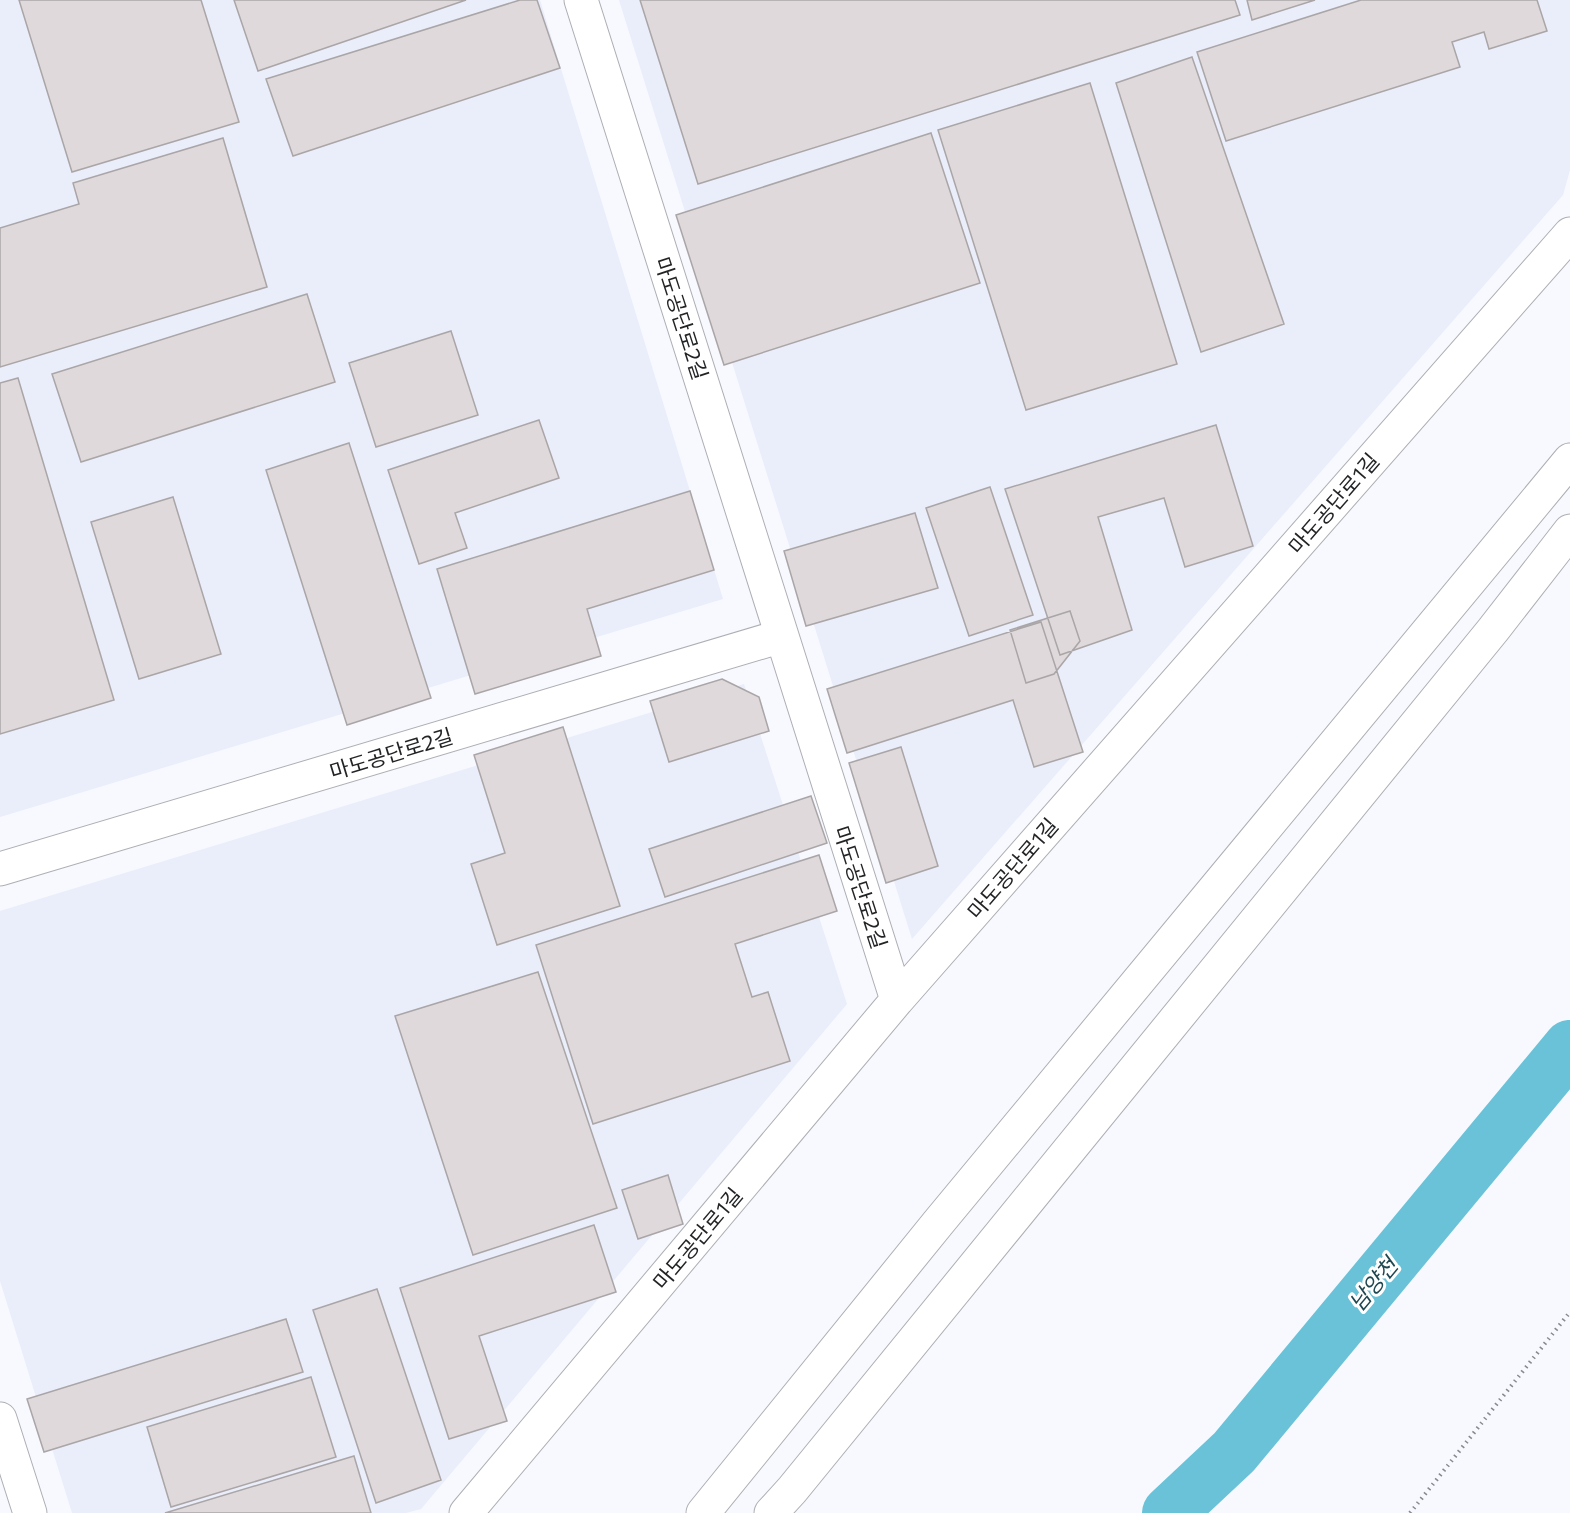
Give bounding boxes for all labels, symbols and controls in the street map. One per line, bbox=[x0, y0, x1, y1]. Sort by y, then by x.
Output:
street label: 마도공단로2길 bbox=[650, 253, 714, 383]
street label: 마도공단로1길 bbox=[1283, 448, 1383, 558]
street label: 마도공단로2길 bbox=[326, 722, 456, 784]
street label: 마도공단로1길 bbox=[962, 813, 1062, 923]
street label: 마도공단로2길 bbox=[829, 822, 893, 952]
street label: 마도공단로1길 bbox=[647, 1182, 747, 1294]
water label: 남양천 bbox=[1343, 1250, 1405, 1316]

